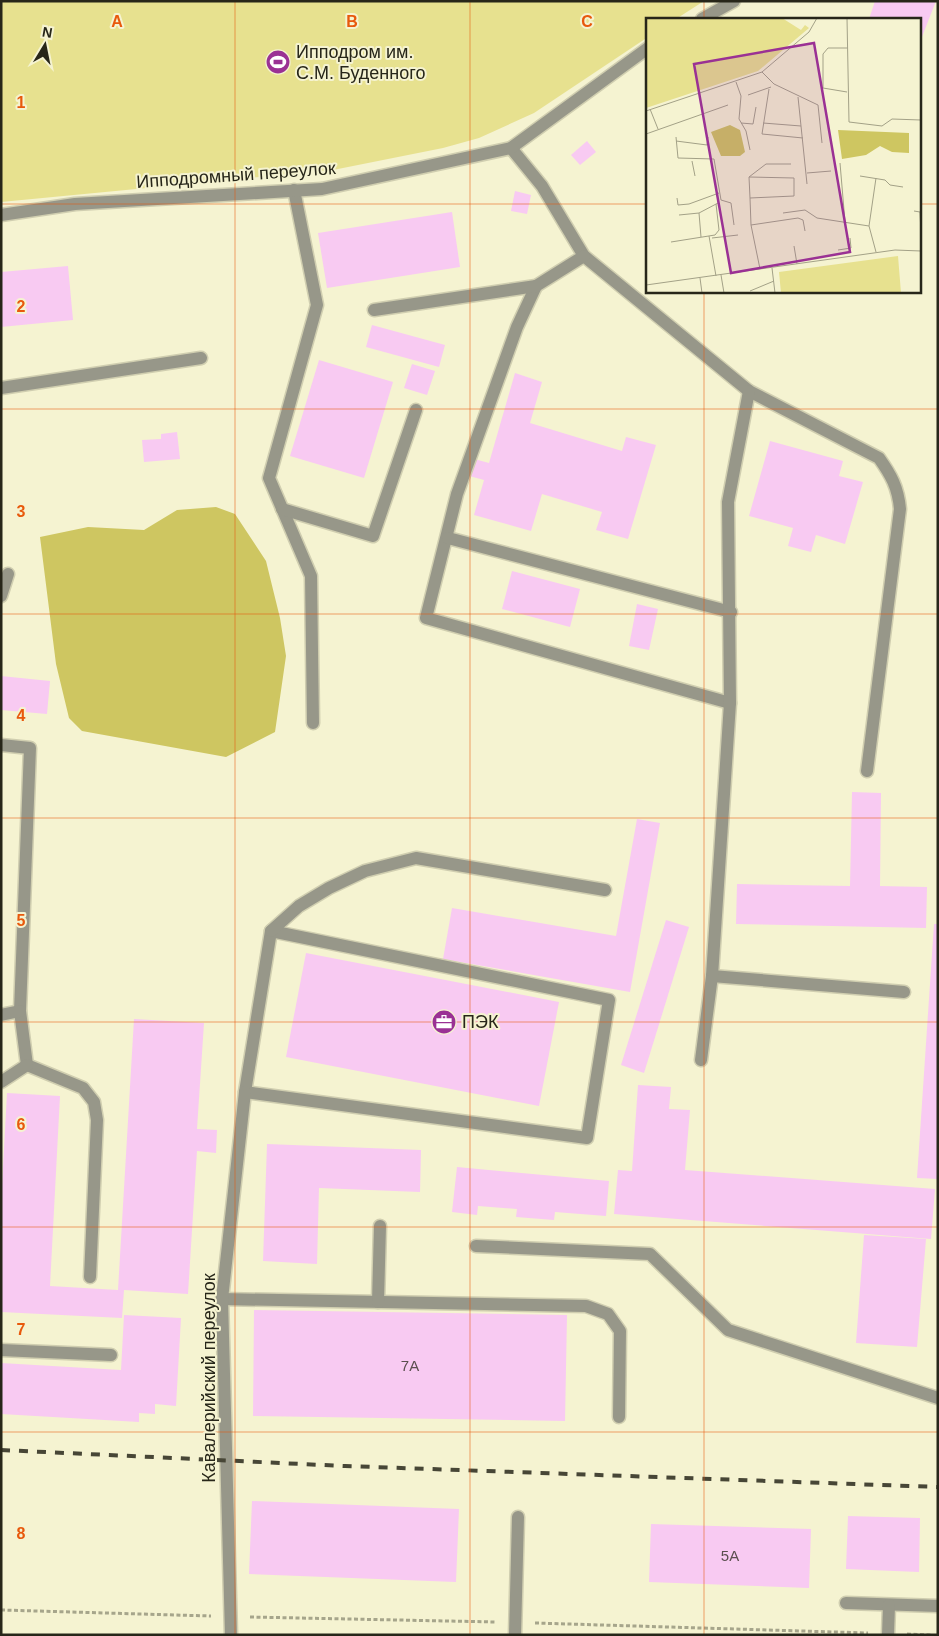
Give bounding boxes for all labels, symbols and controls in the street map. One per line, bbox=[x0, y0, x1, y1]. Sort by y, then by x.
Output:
text: A bbox=[111, 13, 123, 30]
text: B bbox=[346, 13, 358, 30]
text: C bbox=[581, 13, 593, 30]
inset map bbox=[646, 18, 922, 292]
north arrow bbox=[20, 20, 70, 70]
text: N bbox=[41, 23, 54, 41]
place label: Ипподром им. С.М. Буденного bbox=[296, 42, 425, 83]
sports icon: Ипподром им. С.М. Буденного bbox=[265, 49, 291, 75]
text: 1 bbox=[17, 94, 26, 111]
street label: Ипподромный переулок bbox=[136, 158, 336, 192]
text: 2 bbox=[17, 298, 26, 315]
text: 3 bbox=[17, 503, 26, 520]
text: 4 bbox=[17, 707, 26, 724]
text: 5 bbox=[17, 912, 26, 929]
office icon: ПЭК bbox=[431, 1009, 457, 1035]
place label: ПЭК bbox=[462, 1012, 499, 1032]
text: 6 bbox=[17, 1116, 26, 1133]
street label: Кавалерийский переулок bbox=[199, 1273, 219, 1483]
text: 7 bbox=[17, 1321, 26, 1338]
house number: 7А bbox=[401, 1357, 419, 1374]
text: 8 bbox=[17, 1525, 26, 1542]
house number: 5А bbox=[721, 1547, 739, 1564]

